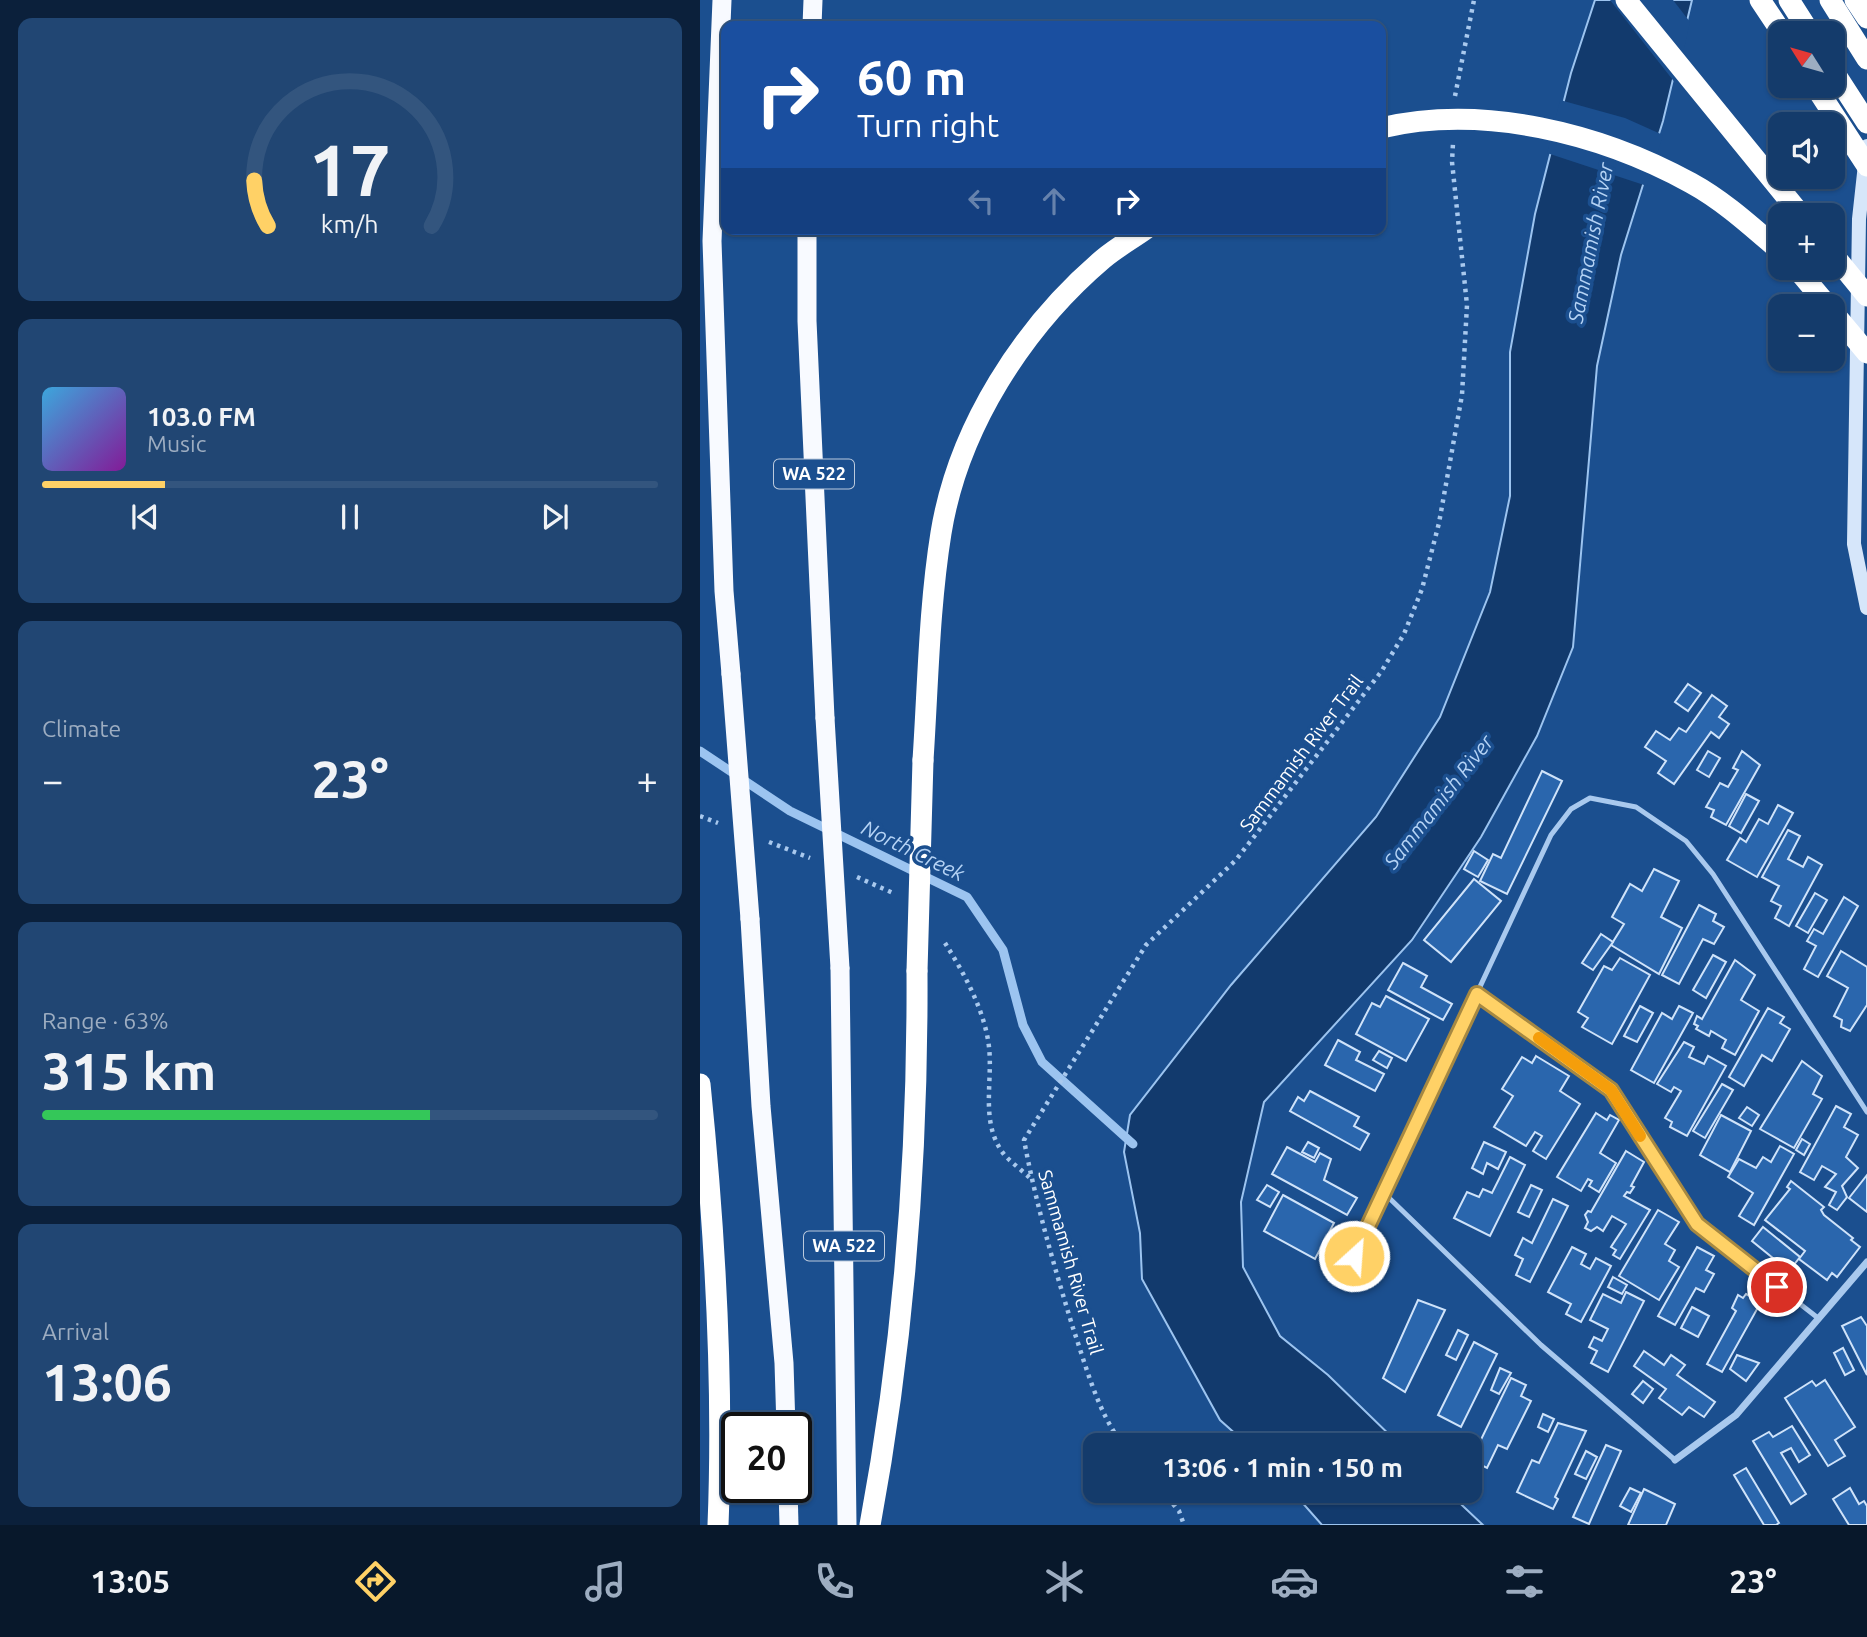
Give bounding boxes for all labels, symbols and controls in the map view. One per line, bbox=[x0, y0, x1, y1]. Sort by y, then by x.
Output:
north arrow bbox=[1768, 21, 1844, 98]
map controls bbox=[1768, 21, 1845, 371]
icon: right bbox=[742, 49, 833, 140]
text: 60 m bbox=[857, 49, 966, 104]
text: Turn right bbox=[857, 107, 999, 143]
button: sound bbox=[1768, 112, 1845, 189]
text: 17 bbox=[309, 128, 391, 210]
water label: Sammamish River bbox=[1562, 160, 1618, 326]
icon: left bbox=[962, 182, 1000, 220]
icon: ahead bbox=[1035, 182, 1073, 220]
icon: right bbox=[1108, 182, 1146, 220]
button: + bbox=[1768, 203, 1845, 280]
text: km/h bbox=[321, 210, 379, 238]
button: − bbox=[1768, 294, 1845, 371]
text: 103.0 FM bbox=[147, 402, 256, 431]
text: Music bbox=[147, 431, 206, 456]
road number: WA 522 bbox=[774, 460, 854, 488]
icon: previous bbox=[126, 498, 164, 536]
icon: pause bbox=[331, 498, 369, 536]
icon: next bbox=[536, 498, 574, 536]
street label: Sammamish River Trail bbox=[1235, 670, 1367, 836]
text: Climate bbox=[42, 716, 121, 741]
water label: Sammamish River bbox=[1378, 729, 1498, 874]
text: 23° bbox=[311, 750, 389, 808]
text: − bbox=[42, 759, 63, 801]
text: + bbox=[637, 759, 658, 801]
water label: North Creek bbox=[858, 815, 969, 885]
text: Range · 63% bbox=[42, 1008, 169, 1033]
text: 315 km bbox=[42, 1042, 216, 1100]
street label: Sammamish River Trail bbox=[1034, 1167, 1108, 1357]
position arrow bbox=[1317, 1219, 1391, 1293]
road number: WA 522 bbox=[804, 1232, 884, 1260]
pin bbox=[1747, 1257, 1807, 1317]
icon: arrive bbox=[1758, 1268, 1796, 1306]
text: Arrival bbox=[42, 1319, 109, 1344]
text: 13:06 bbox=[42, 1353, 172, 1411]
speed limit sign: 20 bbox=[721, 1412, 812, 1503]
text: 13:06 · 1 min · 150 m bbox=[1162, 1453, 1403, 1482]
icon: directions bbox=[351, 1557, 400, 1606]
icon: music bbox=[581, 1557, 630, 1606]
icon: phone bbox=[810, 1557, 859, 1606]
icon: climate bbox=[1040, 1557, 1089, 1606]
icon: car bbox=[1270, 1557, 1319, 1606]
icon: filters bbox=[1500, 1557, 1549, 1606]
text: 13:05 bbox=[90, 1563, 170, 1599]
text: 23° bbox=[1729, 1563, 1777, 1599]

